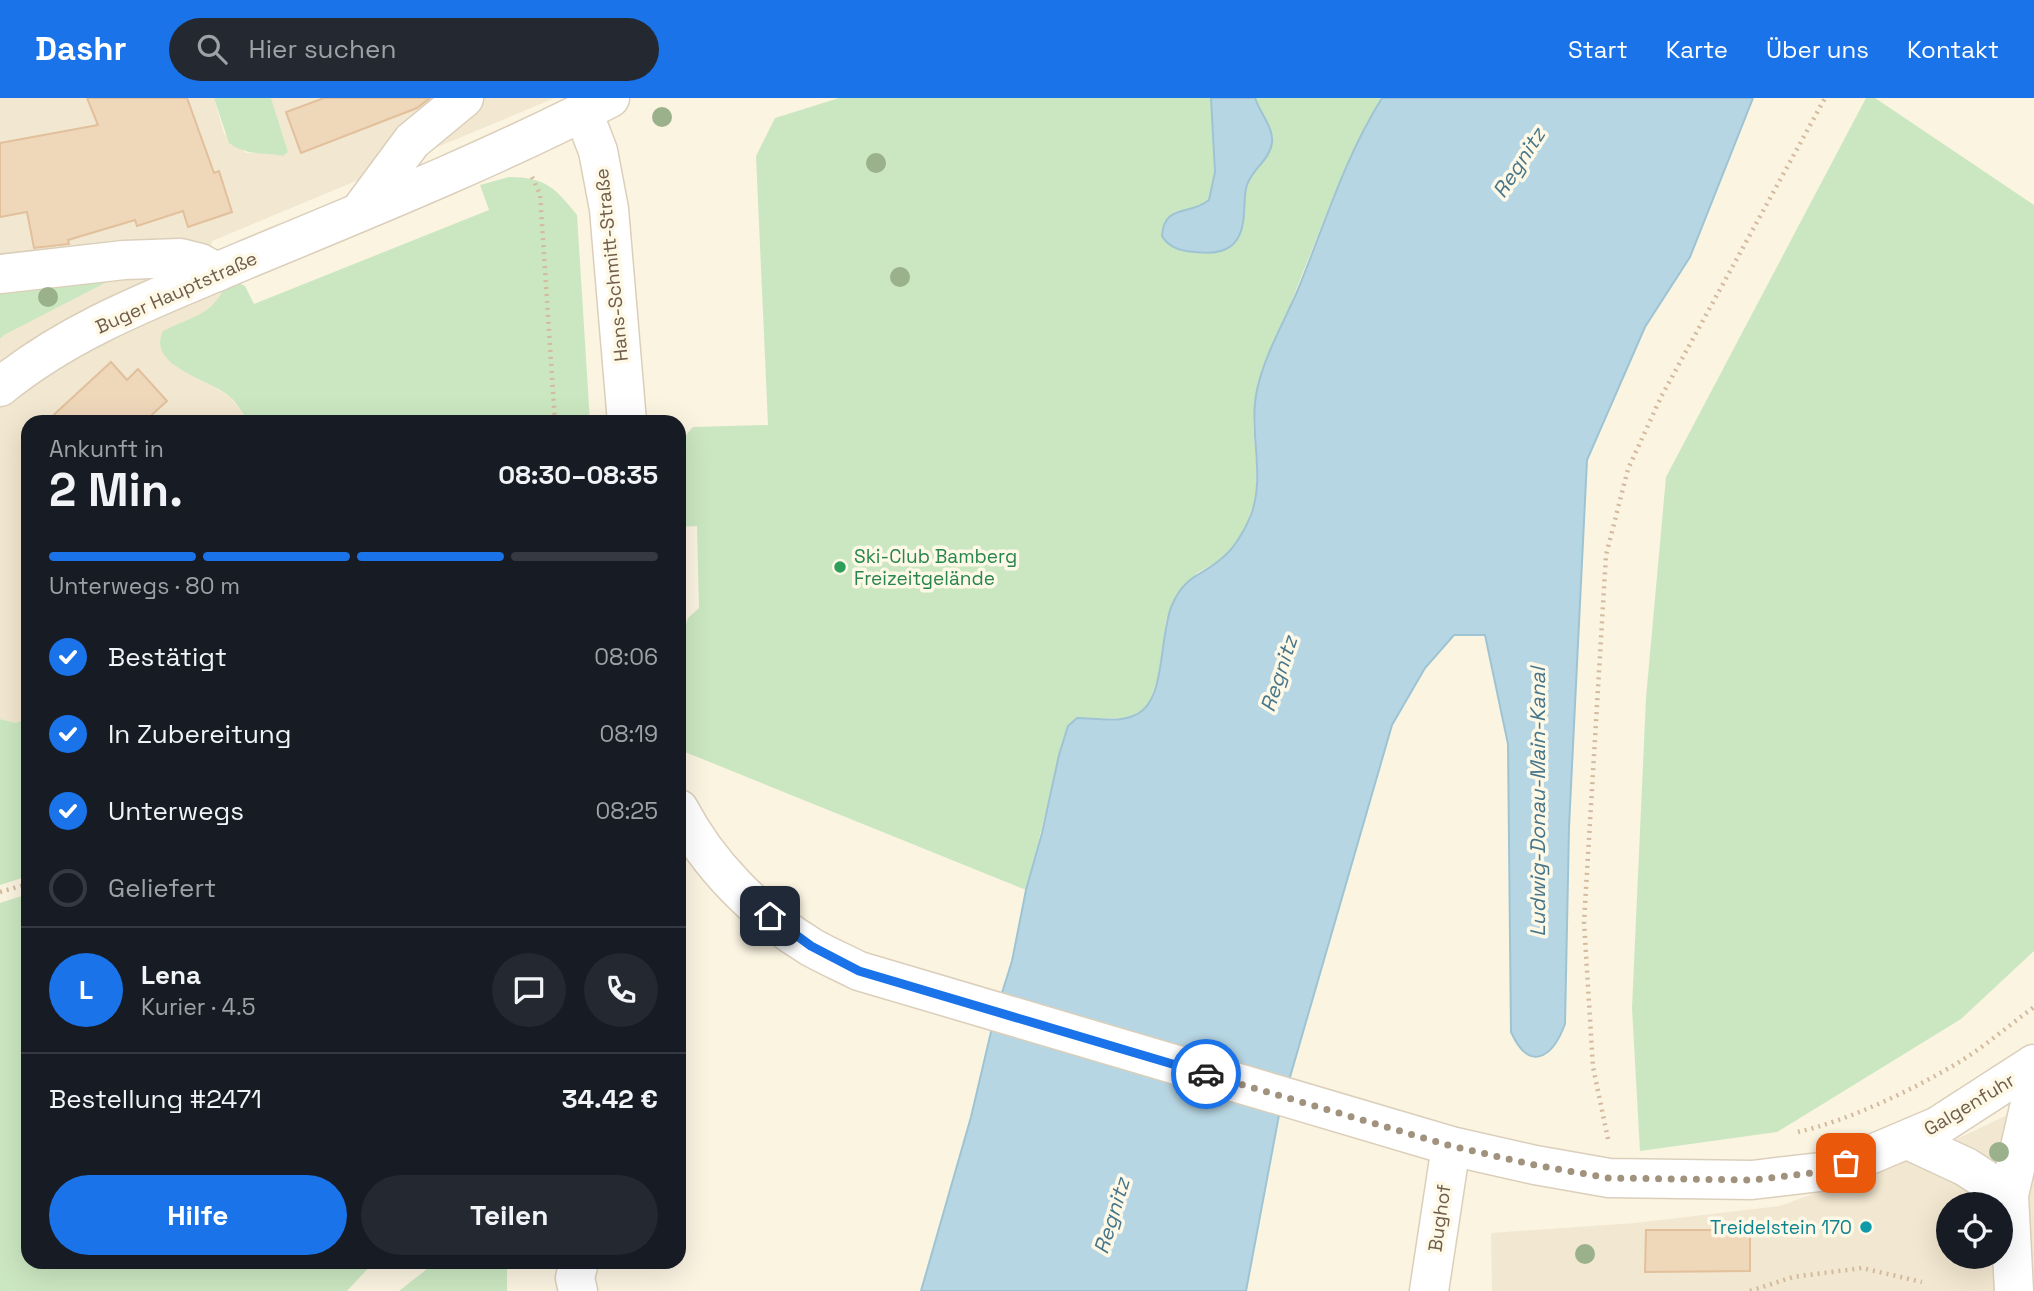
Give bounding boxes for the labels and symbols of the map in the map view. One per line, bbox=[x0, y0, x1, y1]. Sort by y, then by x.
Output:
water label: Regnitz bbox=[1486, 121, 1552, 203]
street label: Hans-Schmitt-Straße bbox=[589, 167, 634, 363]
street label: Buger Hauptstraße bbox=[91, 246, 261, 339]
place label: Ski-Club Bamberg Freizeitgelände bbox=[854, 544, 1017, 591]
marker: Ski-Club Bamberg Freizeitgelände bbox=[832, 559, 848, 575]
water label: Regnitz bbox=[1254, 631, 1304, 715]
water label: Ludwig-Donau-Main-Kanal bbox=[1524, 664, 1551, 937]
pin bbox=[740, 886, 800, 946]
courier bbox=[1171, 1039, 1241, 1109]
street label: Galgenfuhr bbox=[1919, 1067, 2019, 1141]
pin bbox=[1816, 1133, 1876, 1193]
water label: Regnitz bbox=[1087, 1173, 1136, 1257]
street label: Bughof bbox=[1422, 1183, 1457, 1253]
place label: Treidelstein 170 bbox=[1710, 1215, 1852, 1240]
marker: Treidelstein 170 bbox=[1858, 1219, 1874, 1235]

